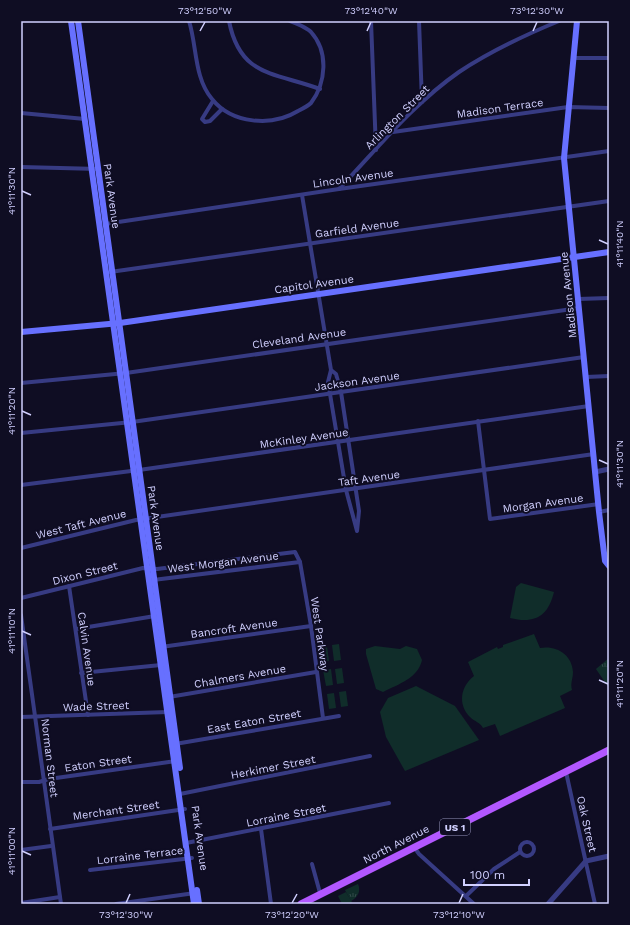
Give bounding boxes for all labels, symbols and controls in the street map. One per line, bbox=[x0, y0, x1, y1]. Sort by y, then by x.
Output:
text: 73°12'50"W bbox=[178, 5, 232, 16]
text: 73°12'40"W bbox=[344, 5, 398, 16]
text: 73°12'30"W bbox=[510, 5, 564, 16]
street label: Arlington Street bbox=[362, 82, 432, 152]
street label: Madison Terrace bbox=[456, 96, 544, 121]
street label: Park Avenue bbox=[101, 163, 123, 229]
street label: Lincoln Avenue bbox=[312, 166, 394, 191]
text: 41°11'30"N bbox=[6, 167, 17, 215]
street label: Garfield Avenue bbox=[314, 216, 400, 241]
text: 41°11'40"N bbox=[614, 220, 625, 268]
street label: Madison Avenue bbox=[557, 251, 579, 339]
street label: Capitol Avenue bbox=[274, 272, 355, 296]
street label: Cleveland Avenue bbox=[251, 325, 347, 352]
street label: Jackson Avenue bbox=[314, 369, 401, 394]
text: 41°11'20"N bbox=[6, 387, 17, 435]
street label: McKinley Avenue bbox=[259, 426, 349, 451]
text: 41°11'30"N bbox=[614, 440, 625, 488]
street label: Taft Avenue bbox=[337, 468, 401, 489]
street label: Park Avenue bbox=[145, 485, 167, 551]
street label: Morgan Avenue bbox=[502, 491, 584, 516]
street label: West Taft Avenue bbox=[35, 507, 128, 542]
street label: West Morgan Avenue bbox=[167, 549, 279, 576]
street label: Dixon Street bbox=[51, 559, 119, 588]
street label: West Parkway bbox=[308, 596, 331, 672]
text: 41°11'10"N bbox=[6, 608, 17, 654]
street label: Calvin Avenue bbox=[75, 611, 98, 687]
street label: Bancroft Avenue bbox=[190, 616, 278, 641]
text: 41°11'20"N bbox=[614, 660, 625, 708]
street label: Chalmers Avenue bbox=[193, 662, 287, 691]
street label: Wade Street bbox=[63, 699, 130, 714]
street label: East Eaton Street bbox=[206, 707, 303, 736]
street label: Norman Street bbox=[38, 718, 61, 799]
street label: Eaton Street bbox=[64, 752, 133, 775]
street label: Herkimer Street bbox=[230, 753, 317, 782]
street label: Oak Street bbox=[574, 795, 599, 854]
street label: Merchant Street bbox=[72, 798, 161, 823]
street label: Lorraine Street bbox=[245, 801, 327, 830]
street label: Park Avenue bbox=[189, 805, 211, 871]
road number: US 1 bbox=[440, 819, 470, 835]
street label: North Avenue bbox=[361, 822, 431, 867]
text: 41°11'00"N bbox=[6, 827, 17, 875]
street label: Lorraine Terrace bbox=[96, 844, 184, 867]
scale bar bbox=[464, 861, 529, 887]
text: 100 m bbox=[470, 868, 505, 882]
text: 73°12'30"W bbox=[99, 909, 153, 920]
text: 73°12'20"W bbox=[265, 909, 319, 920]
text: 73°12'10"W bbox=[433, 909, 485, 920]

